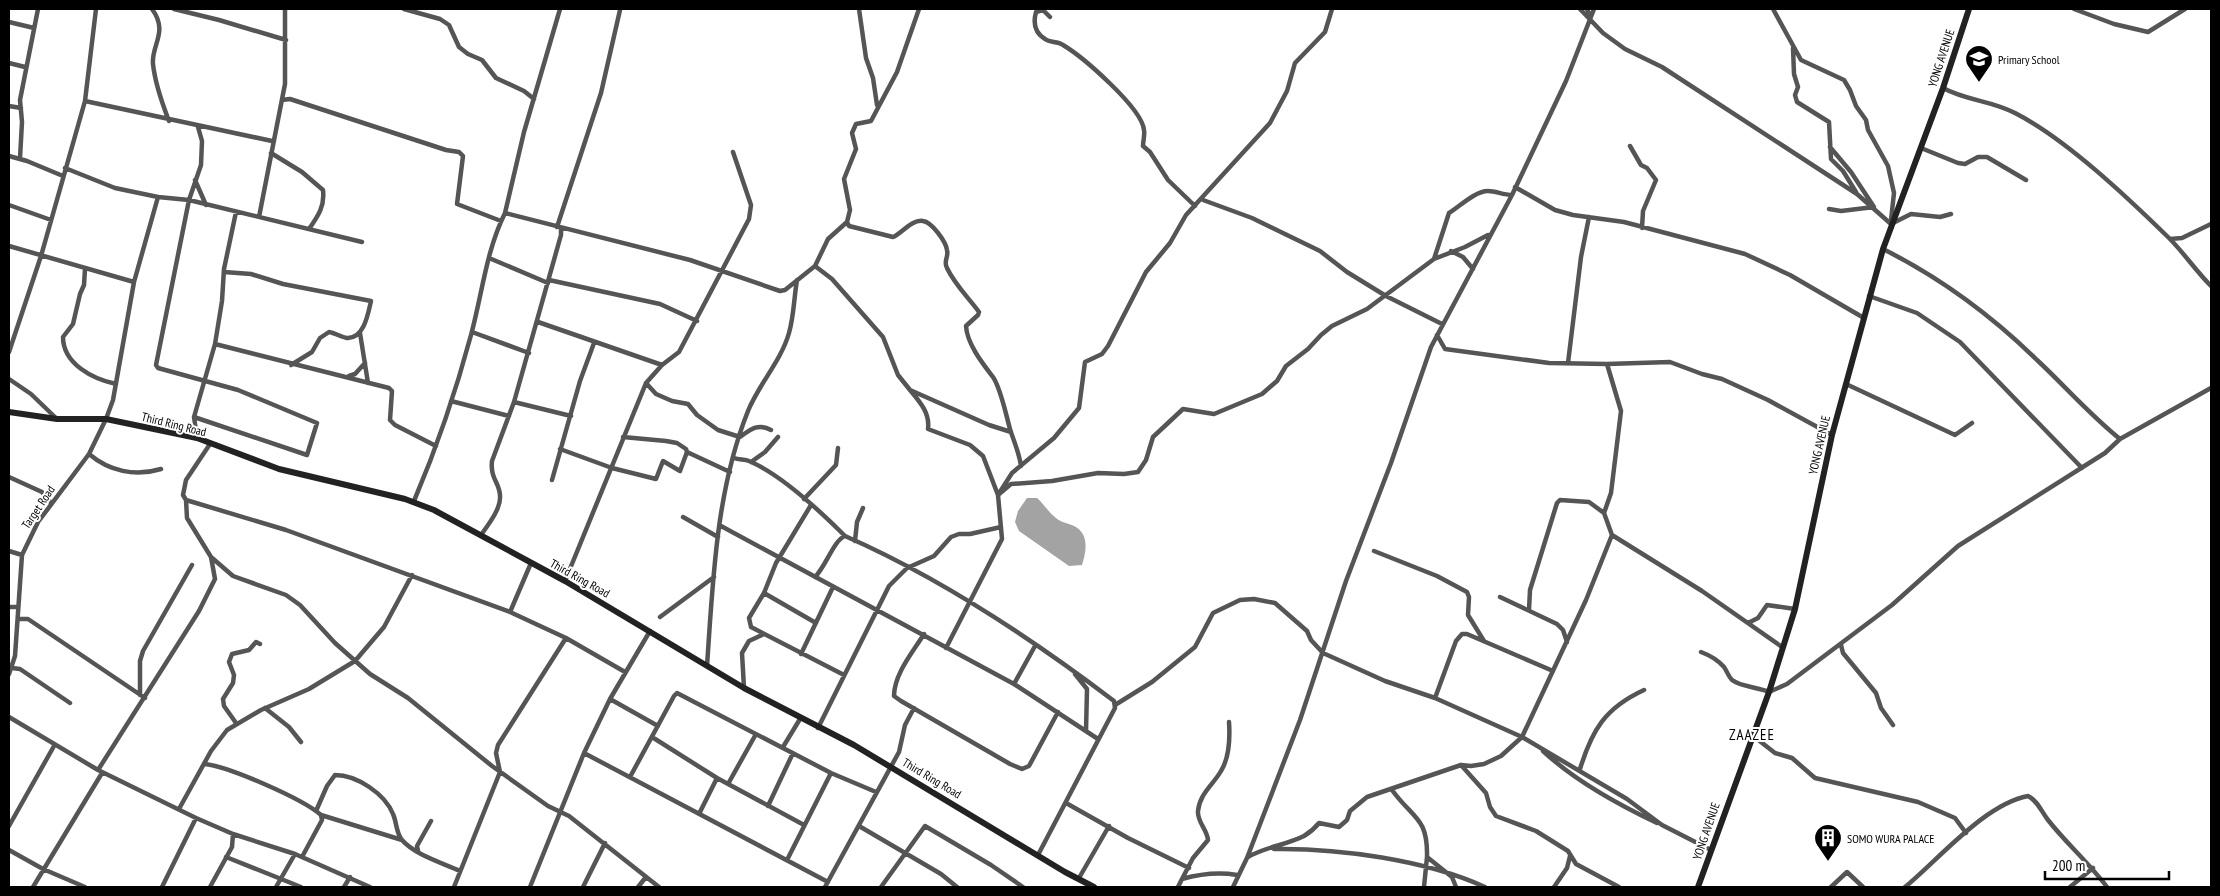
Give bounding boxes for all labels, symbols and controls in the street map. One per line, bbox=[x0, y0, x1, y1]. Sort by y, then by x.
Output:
street label: YONG AVENUE bbox=[1925, 27, 1957, 89]
school or university icon: Primary School bbox=[1964, 44, 1994, 83]
place label: Primary School bbox=[1998, 52, 2060, 67]
street label: Third Ring Road bbox=[140, 409, 208, 439]
street label: YONG AVENUE bbox=[1805, 414, 1833, 476]
street label: Target Road bbox=[18, 483, 58, 531]
street label: Third Ring Road bbox=[547, 555, 613, 601]
district label: ZAAZEE bbox=[1729, 725, 1775, 744]
street label: Third Ring Road bbox=[900, 755, 964, 801]
street label: YONG AVENUE bbox=[1689, 800, 1723, 862]
building icon: SOMO WURA PALACE bbox=[1813, 823, 1843, 862]
place label: SOMO WURA PALACE bbox=[1847, 831, 1935, 846]
scale bar bbox=[2045, 848, 2169, 880]
text: 200 m bbox=[2052, 856, 2085, 875]

